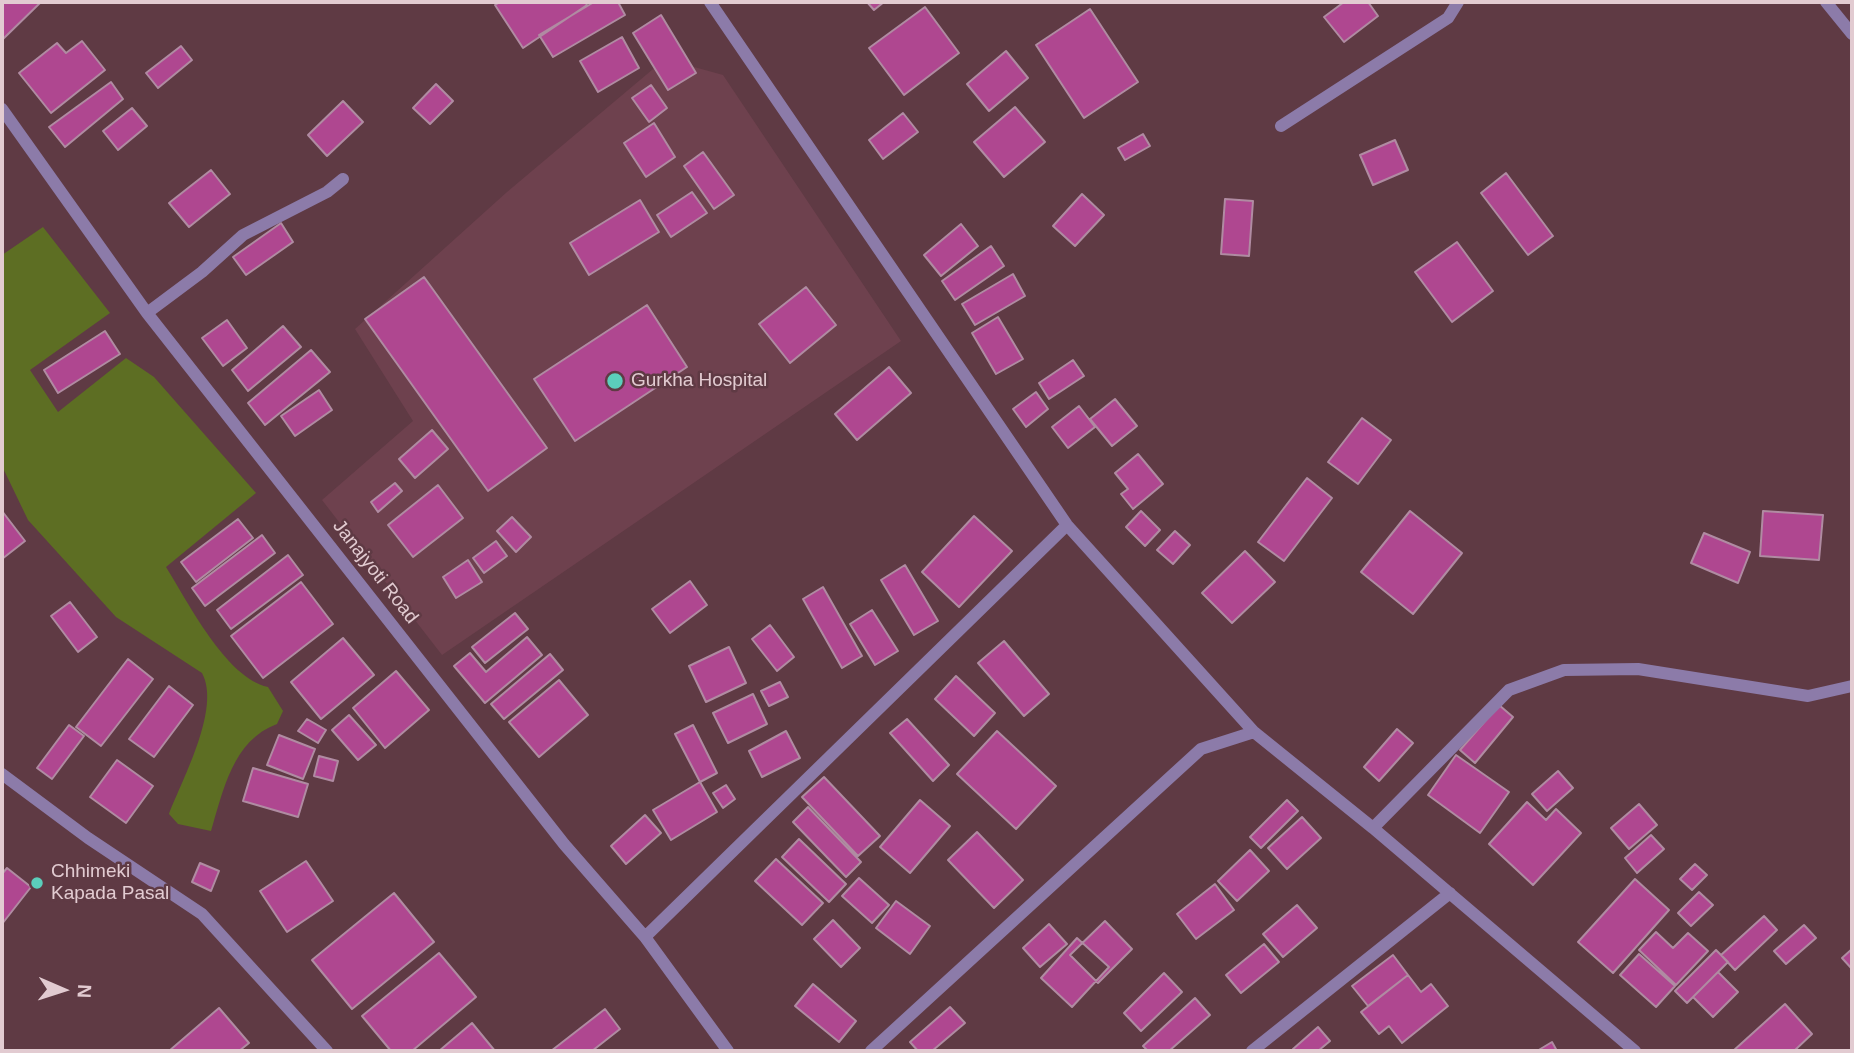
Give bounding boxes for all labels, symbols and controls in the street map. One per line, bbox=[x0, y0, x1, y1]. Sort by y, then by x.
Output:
place label: Gurkha Hospital bbox=[631, 370, 767, 392]
marker: Gurkha Hospital bbox=[605, 371, 625, 391]
street label: Janajyoti Road bbox=[327, 515, 423, 629]
place label: Chhimeki Kapada Pasal bbox=[51, 861, 169, 905]
marker: Chhimeki Kapada Pasal bbox=[29, 875, 45, 891]
north arrow bbox=[28, 955, 98, 1025]
text: N bbox=[74, 984, 95, 999]

